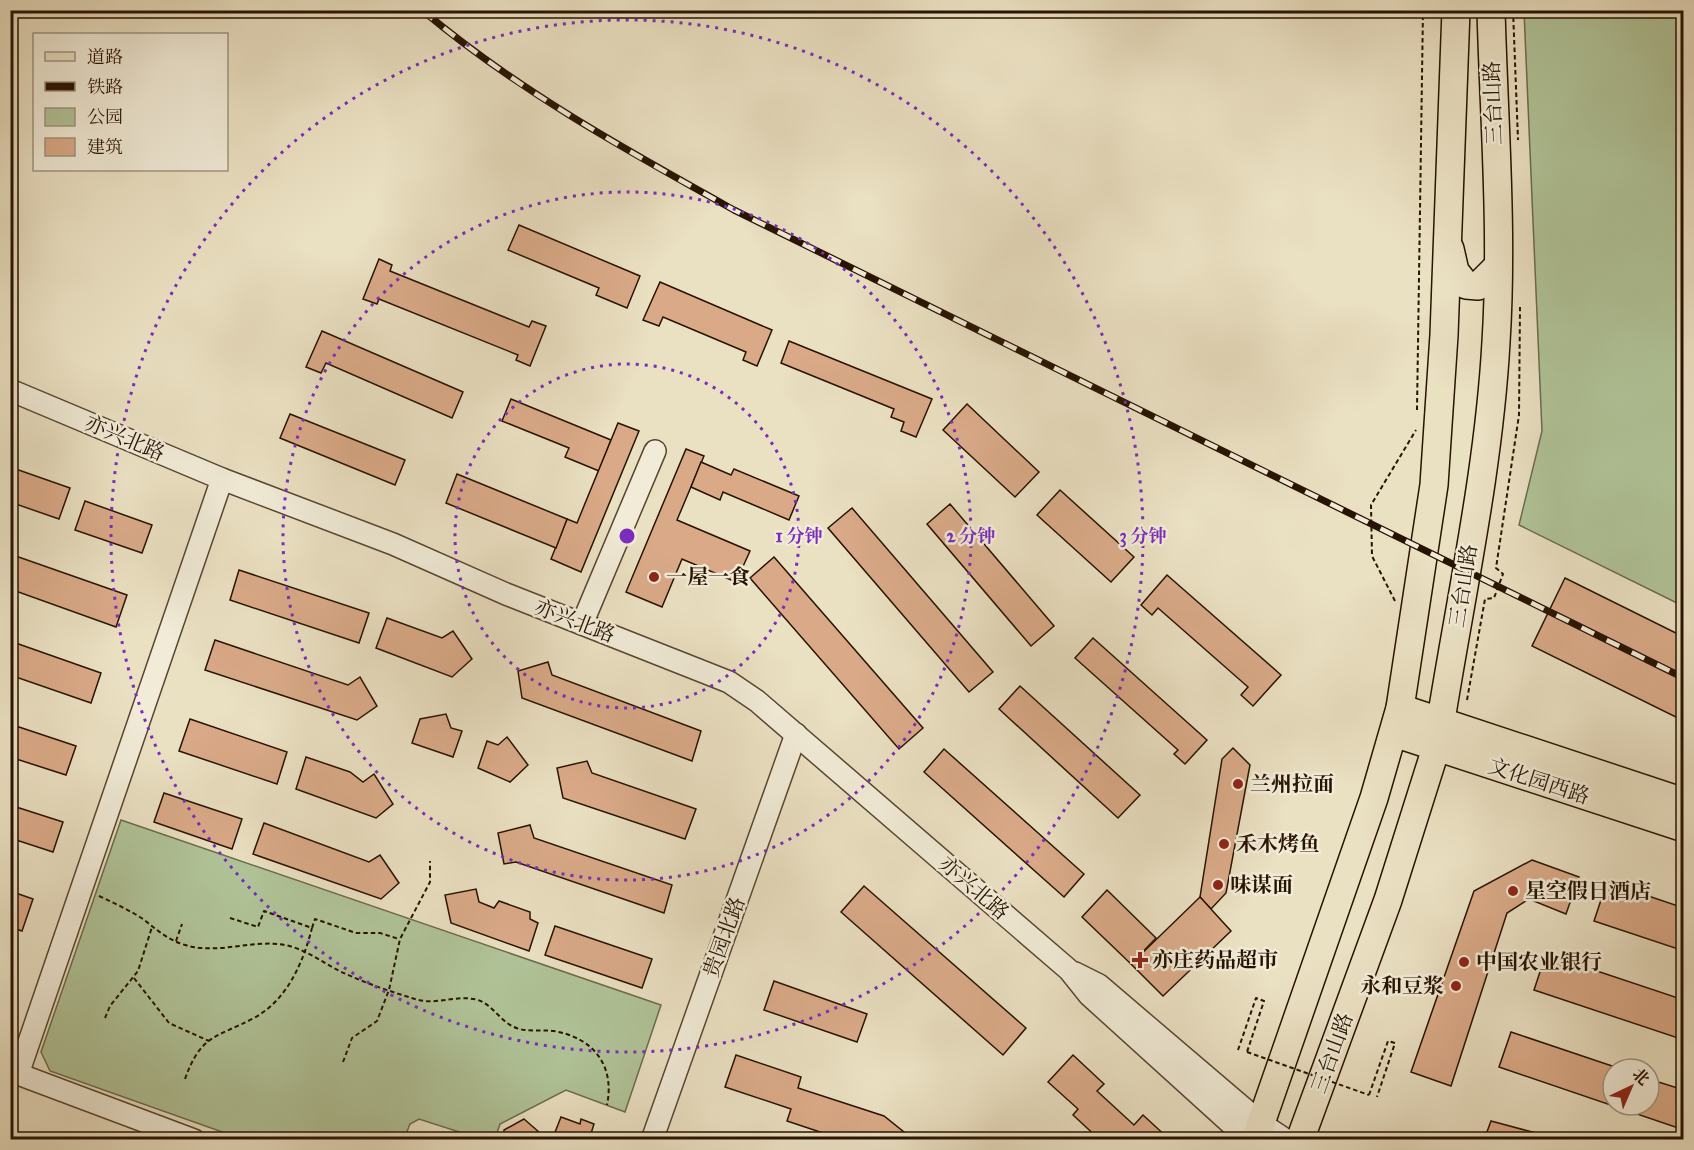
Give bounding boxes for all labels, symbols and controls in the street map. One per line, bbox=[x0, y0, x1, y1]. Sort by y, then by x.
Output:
legend bbox=[33, 33, 228, 171]
text: 道路 bbox=[87, 46, 123, 68]
street label: 三台山路 bbox=[1479, 61, 1507, 145]
text: 铁路 bbox=[87, 76, 123, 98]
text: 公园 bbox=[87, 106, 123, 128]
text: 建筑 bbox=[87, 136, 123, 158]
street label: 亦兴北路 bbox=[81, 410, 169, 466]
text: 1 分钟 bbox=[776, 525, 823, 547]
text: 2 分钟 bbox=[947, 525, 995, 547]
text: 3 分钟 bbox=[1119, 525, 1167, 548]
centre of rings bbox=[617, 526, 637, 546]
street label: 三台山路 bbox=[1444, 542, 1482, 630]
place label: 一屋一食 bbox=[666, 564, 750, 590]
marker: 一屋一食 bbox=[647, 570, 661, 584]
street label: 亦兴北路 bbox=[531, 594, 619, 648]
street label: 文化园西路 bbox=[1485, 752, 1593, 810]
place label: 兰州拉面 bbox=[1250, 771, 1334, 797]
marker: 兰州拉面 bbox=[1231, 777, 1245, 791]
place label: 禾木烤鱼 bbox=[1236, 831, 1320, 857]
marker: 禾木烤鱼 bbox=[1217, 837, 1231, 851]
street label: 亦兴北路 bbox=[934, 851, 1014, 925]
place label: 味谋面 bbox=[1230, 872, 1293, 898]
marker: 味谋面 bbox=[1211, 878, 1225, 892]
place label: 星空假日酒店 bbox=[1525, 878, 1651, 904]
marker: 星空假日酒店 bbox=[1506, 884, 1520, 898]
street label: 贵园北路 bbox=[697, 893, 751, 981]
place label: 亦庄药品超市 bbox=[1152, 947, 1278, 973]
place label: 中国农业银行 bbox=[1476, 949, 1602, 975]
marker: 亦庄药品超市 bbox=[1133, 953, 1147, 967]
marker: 中国农业银行 bbox=[1457, 955, 1471, 969]
place label: 永和豆浆 bbox=[1360, 973, 1444, 999]
marker: 永和豆浆 bbox=[1449, 979, 1463, 993]
street label: 三台山路 bbox=[1305, 1009, 1359, 1097]
north arrow bbox=[1601, 1057, 1661, 1117]
text: 北 bbox=[1629, 1064, 1653, 1089]

